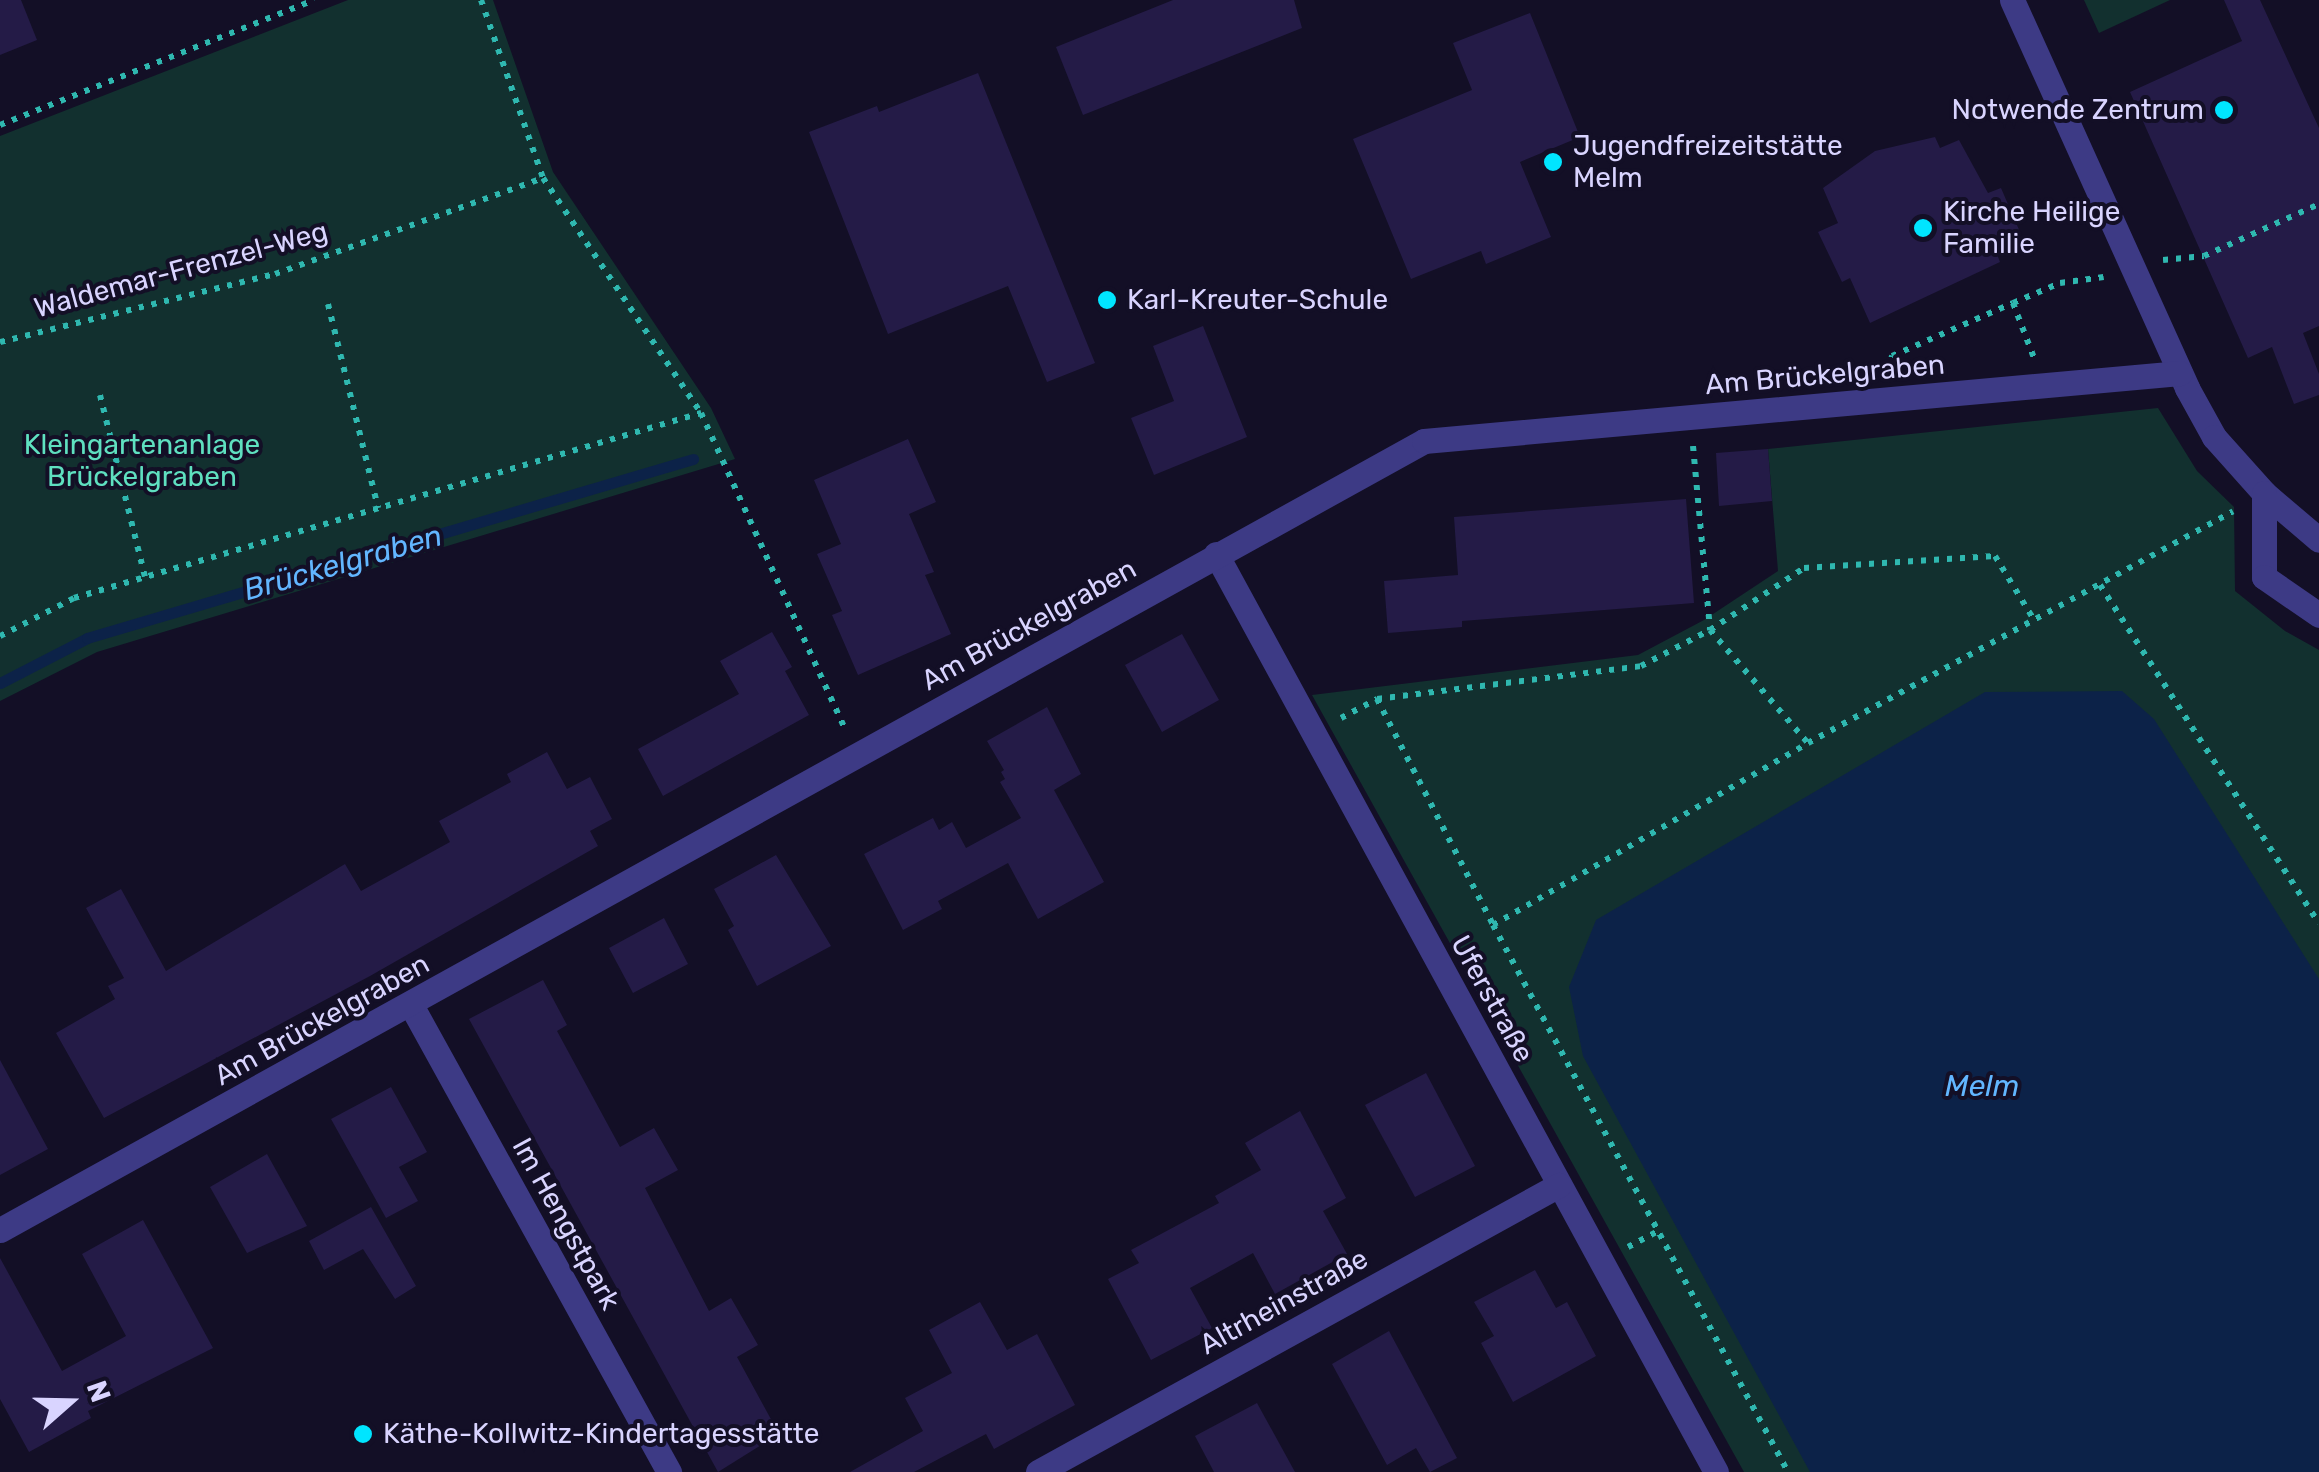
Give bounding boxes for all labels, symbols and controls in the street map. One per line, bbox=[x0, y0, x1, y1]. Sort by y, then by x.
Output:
place label: Notwende Zentrum bbox=[1952, 93, 2204, 127]
marker: Notwende Zentrum bbox=[2213, 99, 2235, 121]
place label: Jugendfreizeitstätte Melm bbox=[1573, 129, 1843, 195]
marker: Jugendfreizeitstätte Melm bbox=[1542, 151, 1564, 173]
place label: Kirche Heilige Familie bbox=[1943, 195, 2120, 261]
street label: Waldemar-Frenzel-Weg bbox=[31, 215, 331, 325]
marker: Kirche Heilige Familie bbox=[1912, 217, 1934, 239]
place label: Karl-Kreuter-Schule bbox=[1127, 283, 1388, 317]
marker: Karl-Kreuter-Schule bbox=[1096, 289, 1118, 311]
street label: Am Brückelgraben bbox=[1704, 348, 1946, 402]
park label: Kleingartenanlage Brückelgraben bbox=[24, 428, 260, 494]
water label: Brückelgraben bbox=[240, 517, 446, 609]
street label: Am Brückelgraben bbox=[916, 552, 1142, 698]
street label: Uferstraße bbox=[1443, 930, 1541, 1068]
street label: Am Brückelgraben bbox=[209, 947, 435, 1093]
water label: Melm bbox=[1945, 1068, 2019, 1104]
street label: Im Hengstpark bbox=[505, 1132, 627, 1316]
street label: Altrheinstraße bbox=[1194, 1242, 1374, 1362]
north arrow bbox=[20, 1352, 120, 1452]
text: N bbox=[80, 1376, 118, 1407]
place label: Käthe-Kollwitz-Kindertagesstätte bbox=[383, 1417, 819, 1451]
marker: Käthe-Kollwitz-Kindertagesstätte bbox=[352, 1423, 374, 1445]

